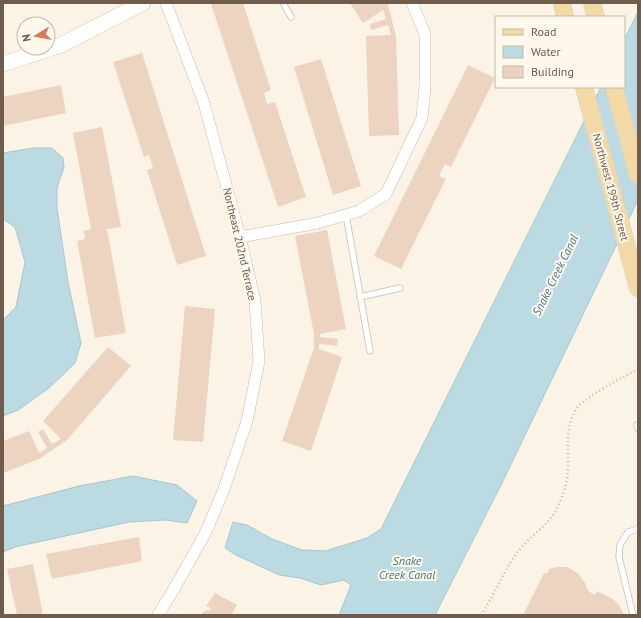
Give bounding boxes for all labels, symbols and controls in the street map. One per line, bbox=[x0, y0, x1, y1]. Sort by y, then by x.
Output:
north arrow bbox=[16, 16, 56, 56]
legend bbox=[495, 16, 625, 88]
text: Road bbox=[531, 24, 556, 39]
text: N bbox=[19, 33, 34, 43]
text: Water bbox=[531, 44, 561, 59]
text: Building bbox=[531, 64, 574, 79]
street label: Northwest 199th Street bbox=[590, 132, 632, 243]
street label: Northeast 202nd Terrace bbox=[220, 186, 260, 302]
water label: Snake Creek Canal bbox=[529, 231, 582, 318]
water label: Snake Creek Canal bbox=[379, 553, 436, 582]

